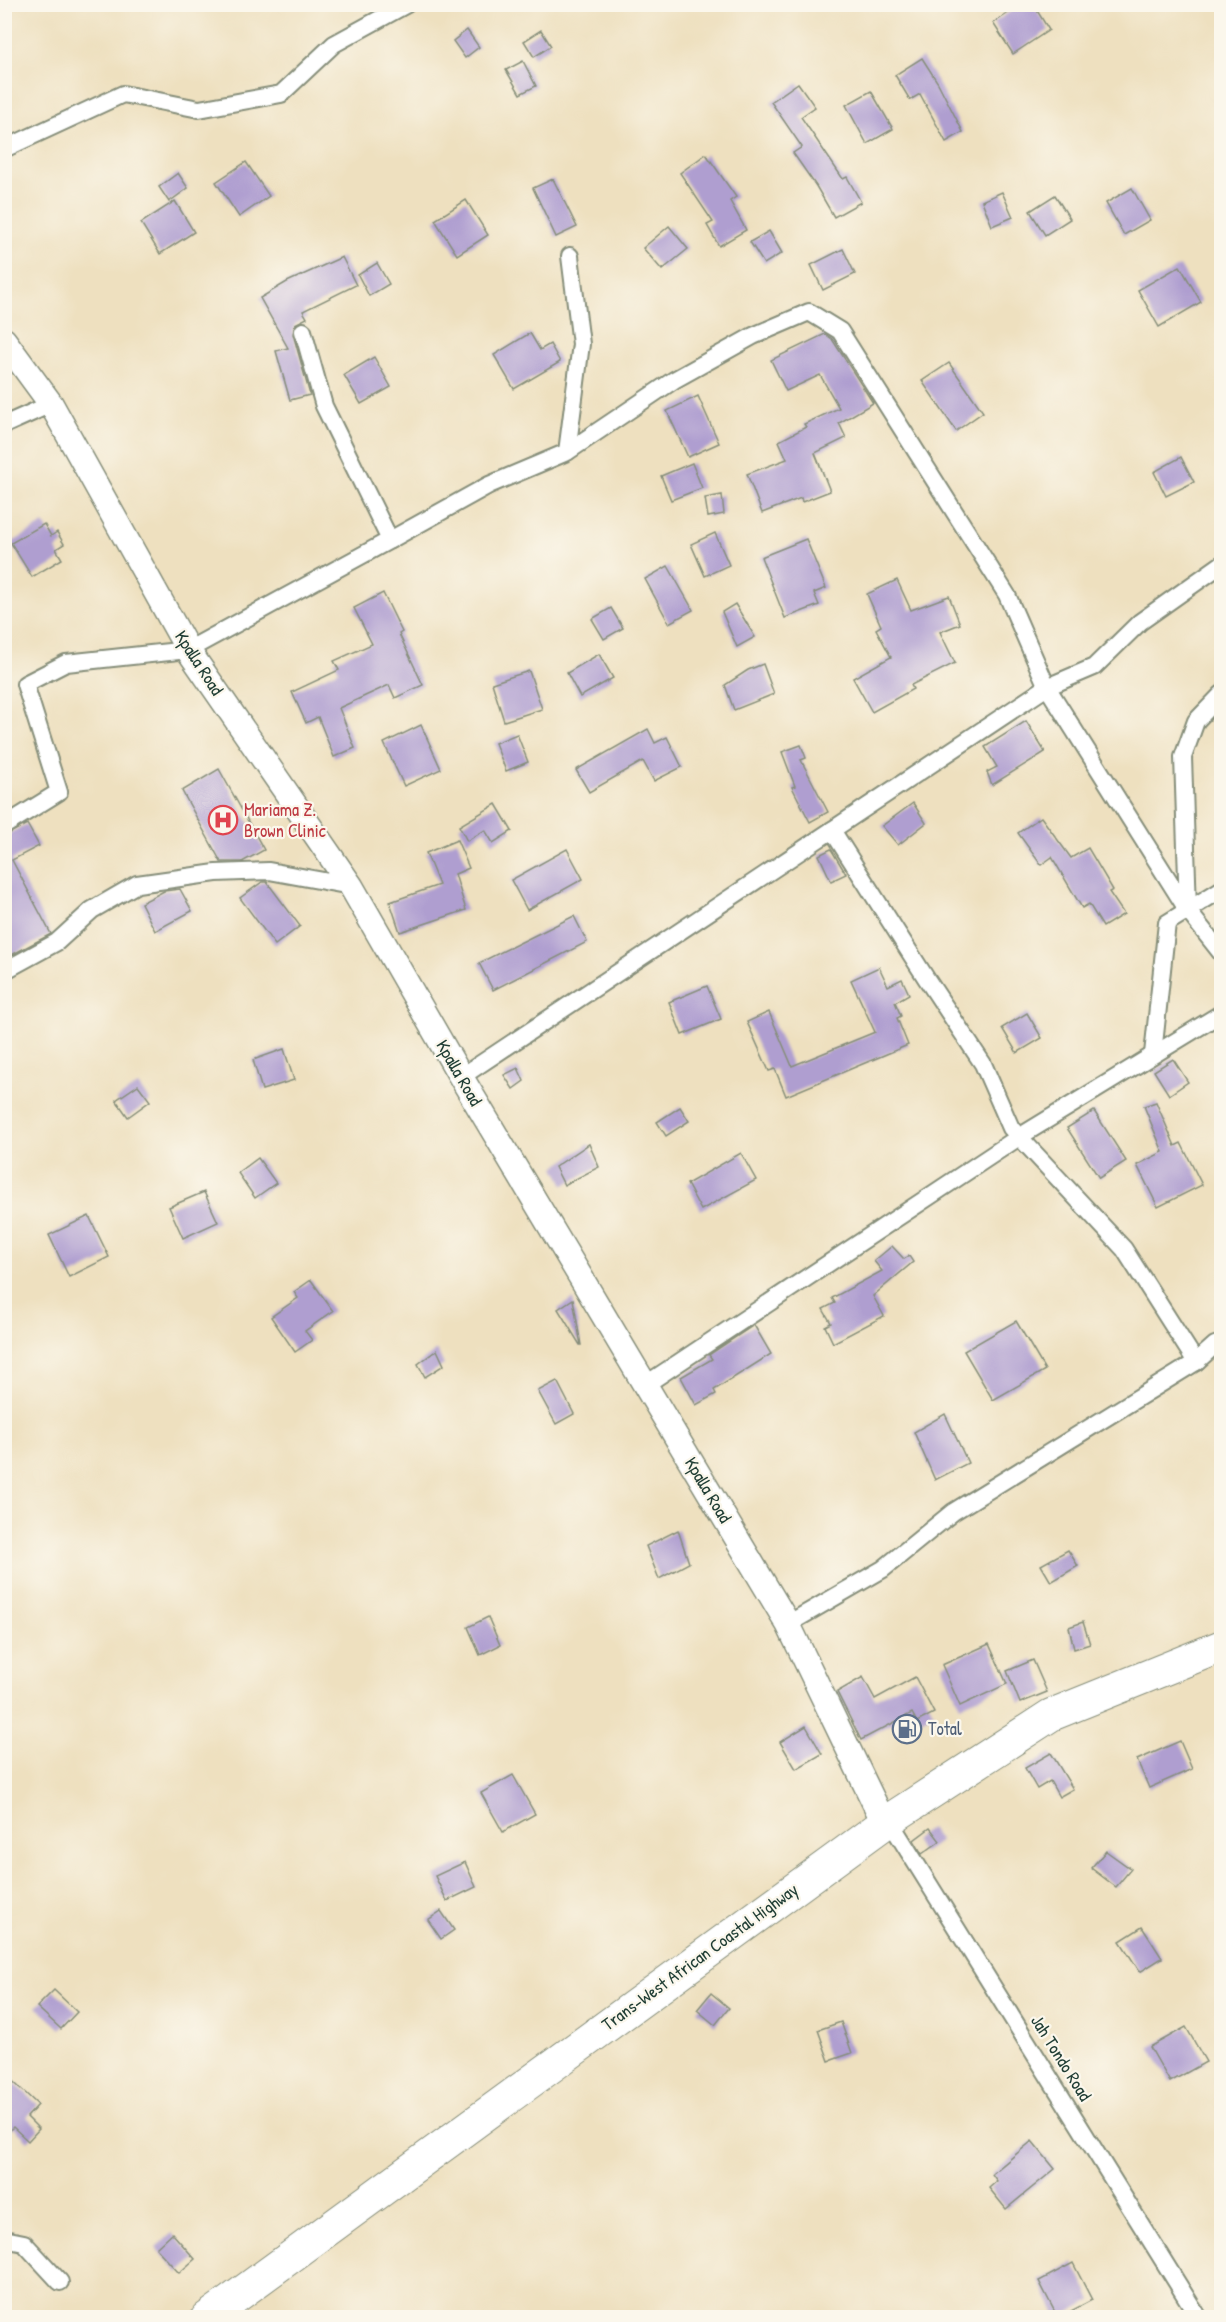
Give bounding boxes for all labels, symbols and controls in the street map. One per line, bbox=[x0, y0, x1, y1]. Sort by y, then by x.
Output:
street label: Kpalla Road bbox=[169, 625, 230, 700]
place label: Mariama Z. Brown Clinic bbox=[244, 797, 326, 843]
hospital icon: Mariama Z. Brown Clinic bbox=[207, 804, 239, 836]
street label: Kpalla Road bbox=[430, 1035, 488, 1110]
street label: Kpalla Road bbox=[679, 1452, 738, 1527]
fuel station icon: Total bbox=[891, 1713, 923, 1745]
place label: Total bbox=[928, 1716, 962, 1741]
street label: Trans-West African Coastal Highway bbox=[596, 1877, 803, 2036]
street label: Jah Tondo Road bbox=[1025, 2010, 1098, 2106]

